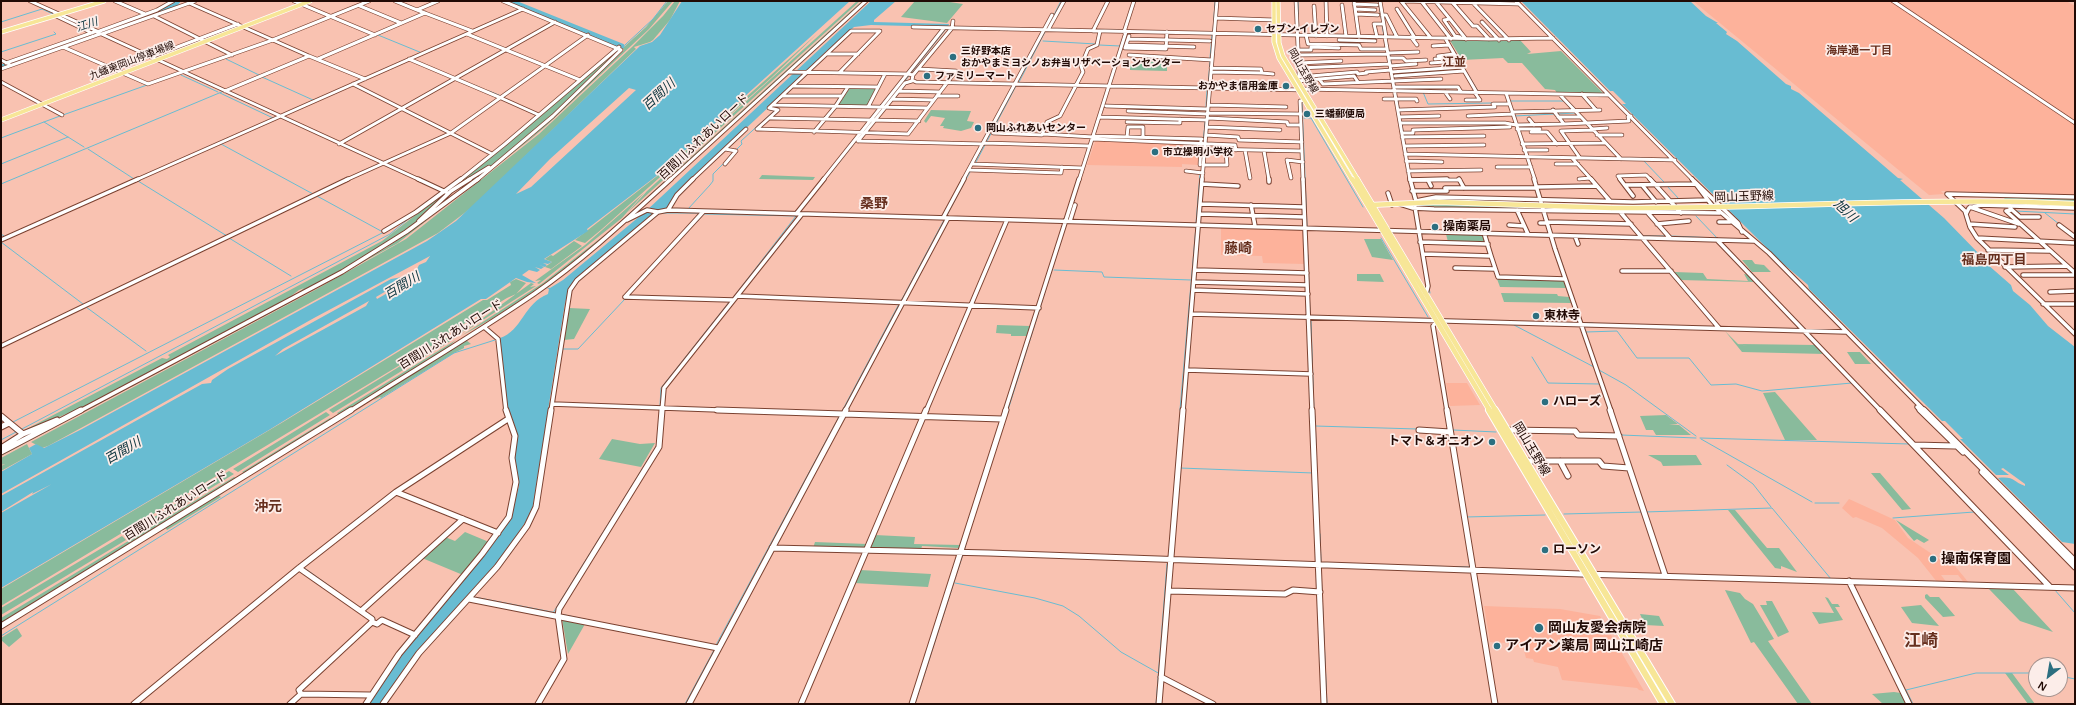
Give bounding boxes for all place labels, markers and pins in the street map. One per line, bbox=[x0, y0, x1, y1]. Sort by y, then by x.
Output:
place label: セブン-イレブン bbox=[1266, 23, 1339, 35]
marker: セブン-イレブン bbox=[1253, 24, 1263, 34]
place label: 三好野本店 おかやまミヨシノお弁当リザベーションセンター bbox=[961, 45, 1181, 68]
marker: 三好野本店 おかやまミヨシノお弁当リザベーションセンター bbox=[948, 52, 958, 62]
place label: ファミリーマート bbox=[935, 70, 1015, 82]
marker: ファミリーマート bbox=[922, 71, 932, 81]
place label: おかやま信用金庫 bbox=[1198, 80, 1278, 92]
marker: おかやま信用金庫 bbox=[1281, 81, 1291, 91]
place label: 三蟠郵便局 bbox=[1315, 108, 1365, 120]
marker: 三蟠郵便局 bbox=[1302, 109, 1312, 119]
place label: 岡山ふれあいセンター bbox=[986, 122, 1086, 134]
marker: 岡山ふれあいセンター bbox=[973, 123, 983, 133]
place label: 市立操明小学校 bbox=[1163, 146, 1233, 158]
marker: 市立操明小学校 bbox=[1150, 147, 1160, 157]
place label: 操南薬局 bbox=[1443, 220, 1491, 234]
marker: 操南薬局 bbox=[1430, 222, 1440, 232]
place label: 東林寺 bbox=[1544, 309, 1580, 323]
marker: 東林寺 bbox=[1531, 311, 1541, 321]
place label: ハローズ bbox=[1553, 395, 1601, 409]
marker: ハローズ bbox=[1540, 397, 1550, 407]
place label: トマト＆オニオン bbox=[1388, 435, 1484, 449]
marker: トマト＆オニオン bbox=[1487, 437, 1497, 447]
place label: ローソン bbox=[1553, 543, 1601, 557]
marker: ローソン bbox=[1540, 545, 1550, 555]
place label: 操南保育園 bbox=[1941, 551, 2011, 567]
marker: 操南保育園 bbox=[1928, 554, 1938, 564]
place label: 岡山友愛会病院 bbox=[1548, 620, 1646, 636]
marker: 岡山友愛会病院 bbox=[1533, 622, 1545, 634]
place label: アイアン薬局 岡山江崎店 bbox=[1505, 638, 1663, 654]
marker: アイアン薬局 岡山江崎店 bbox=[1492, 641, 1502, 651]

